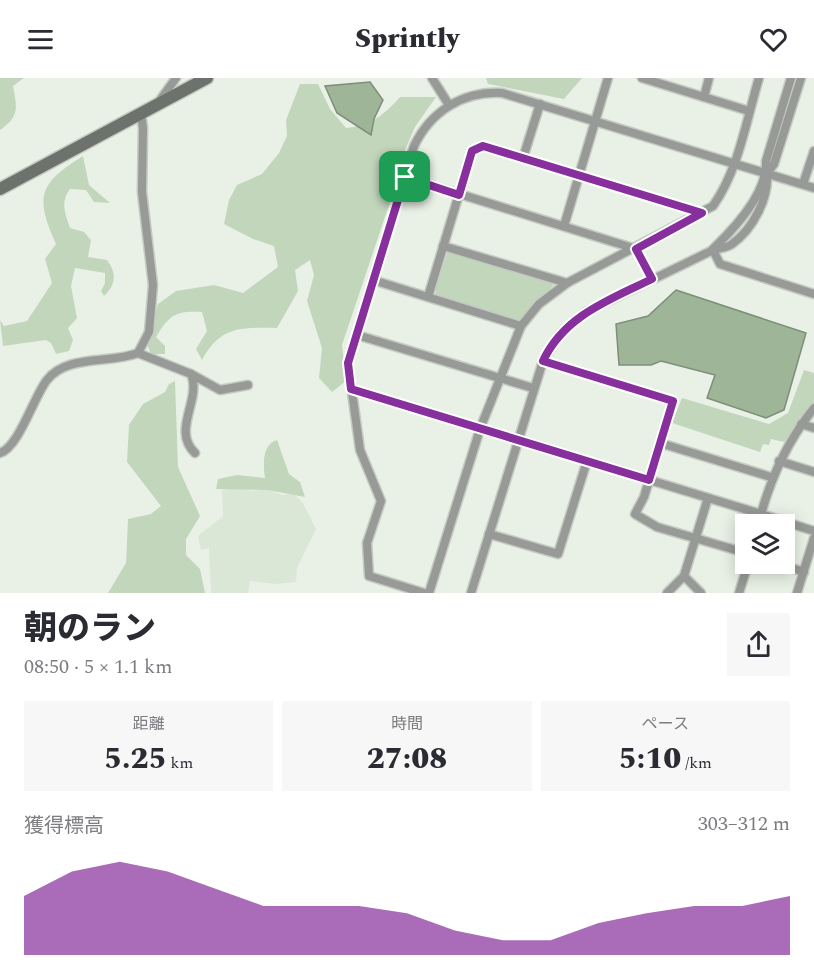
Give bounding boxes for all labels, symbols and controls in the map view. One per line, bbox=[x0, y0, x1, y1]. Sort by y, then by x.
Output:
text: Sprintly bbox=[355, 18, 459, 60]
icon: menu bbox=[24, 23, 57, 56]
icon: heart bbox=[757, 23, 790, 56]
pin bbox=[379, 151, 430, 202]
icon: arrive bbox=[388, 160, 421, 193]
map controls bbox=[735, 514, 795, 574]
button: layers bbox=[735, 514, 795, 574]
text: 朝のラン bbox=[24, 604, 156, 654]
button: share bbox=[727, 613, 790, 676]
text: 08:50 · 5 × 1.1 km bbox=[24, 652, 172, 682]
text: 距離 bbox=[133, 712, 165, 736]
text: 時間 bbox=[391, 712, 423, 736]
text: ペース bbox=[642, 712, 689, 736]
text: 5.25 bbox=[104, 736, 167, 782]
text: 27:08 bbox=[367, 736, 447, 782]
text: 5:10 bbox=[619, 736, 681, 782]
text: km bbox=[167, 751, 193, 775]
text: /km bbox=[681, 751, 712, 775]
text: 303–312 m bbox=[698, 809, 790, 839]
text: 獲得標高 bbox=[24, 811, 104, 841]

